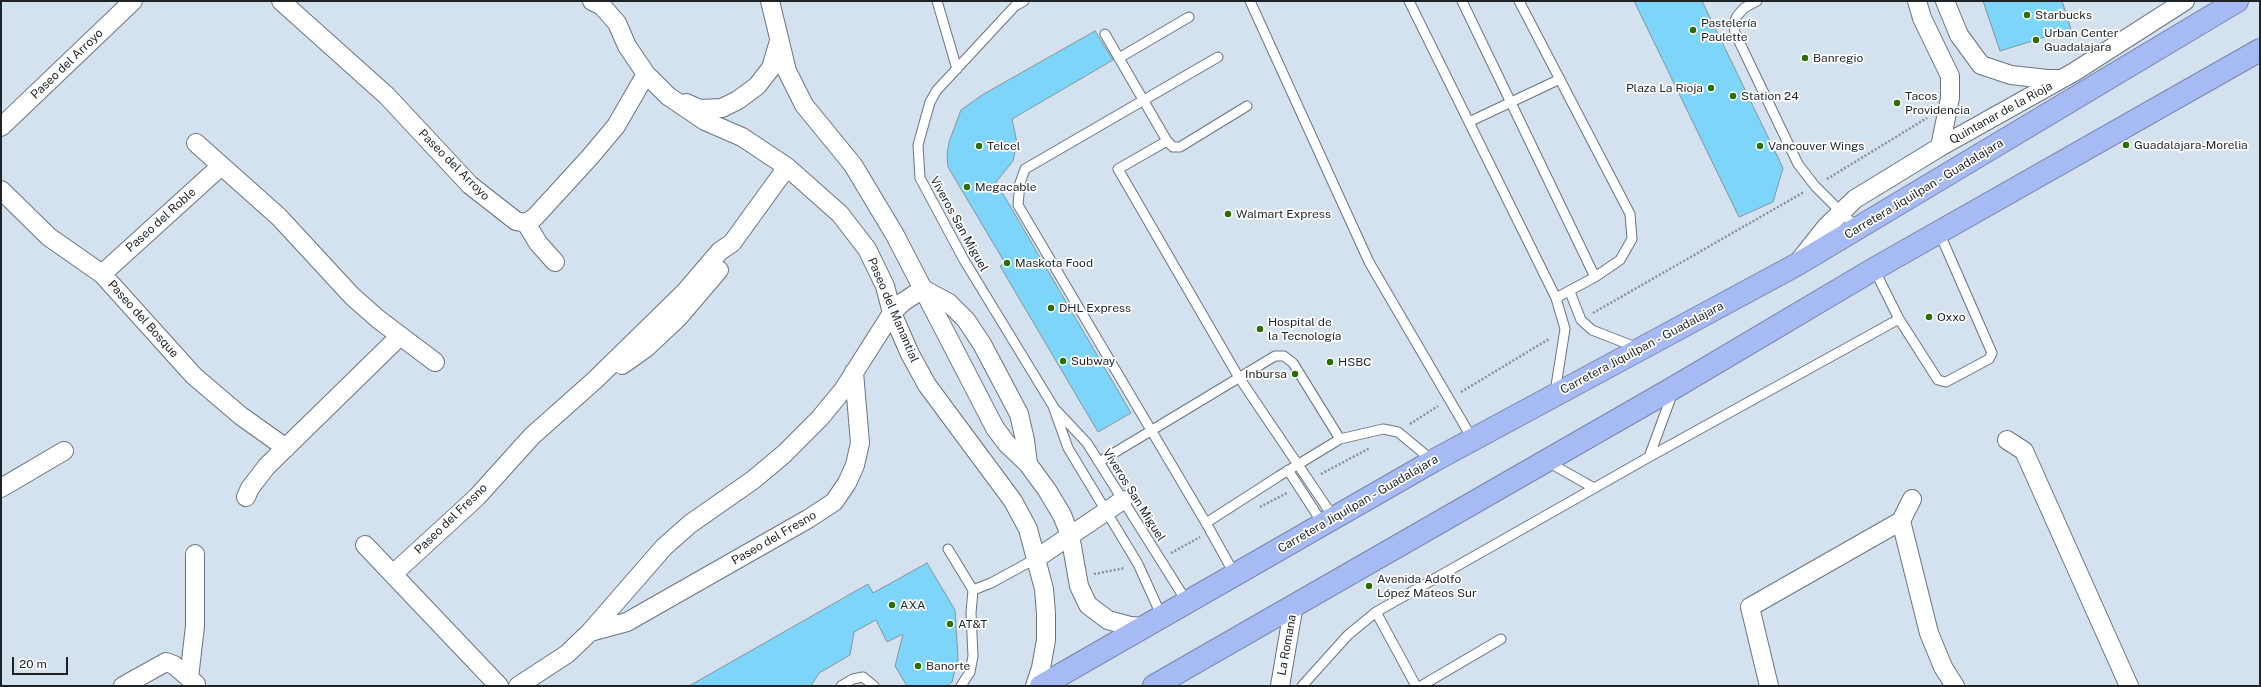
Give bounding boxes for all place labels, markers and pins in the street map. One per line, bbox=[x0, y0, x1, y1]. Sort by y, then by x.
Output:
place label: Starbucks bbox=[2035, 8, 2092, 22]
marker: Starbucks bbox=[2022, 10, 2032, 20]
place label: Pastelería Paulette bbox=[1701, 16, 1757, 44]
marker: Pastelería Paulette bbox=[1688, 25, 1698, 35]
place label: Urban Center Guadalajara bbox=[2044, 26, 2118, 54]
marker: Urban Center Guadalajara bbox=[2031, 35, 2041, 45]
place label: Banregio bbox=[1813, 51, 1863, 65]
marker: Banregio bbox=[1800, 53, 1810, 63]
place label: Plaza La Rioja bbox=[1626, 81, 1703, 95]
marker: Plaza La Rioja bbox=[1706, 83, 1716, 93]
place label: Station 24 bbox=[1741, 89, 1799, 103]
place label: Tacos Providencia bbox=[1905, 89, 1970, 117]
marker: Station 24 bbox=[1728, 91, 1738, 101]
marker: Tacos Providencia bbox=[1892, 98, 1902, 108]
place label: Guadalajara-Morelia bbox=[2134, 138, 2248, 152]
place label: Telcel bbox=[987, 139, 1020, 153]
place label: Vancouver Wings bbox=[1768, 139, 1864, 153]
marker: Guadalajara-Morelia bbox=[2121, 140, 2131, 150]
marker: Telcel bbox=[974, 141, 984, 151]
marker: Vancouver Wings bbox=[1755, 141, 1765, 151]
place label: Megacable bbox=[975, 180, 1037, 194]
marker: Megacable bbox=[962, 182, 972, 192]
place label: Walmart Express bbox=[1236, 207, 1331, 221]
marker: Walmart Express bbox=[1223, 209, 1233, 219]
place label: Maskota Food bbox=[1015, 256, 1093, 270]
marker: Maskota Food bbox=[1002, 258, 1012, 268]
place label: DHL Express bbox=[1059, 301, 1131, 315]
marker: DHL Express bbox=[1046, 303, 1056, 313]
place label: Oxxo bbox=[1937, 310, 1966, 324]
marker: Oxxo bbox=[1924, 312, 1934, 322]
place label: Hospital de la Tecnología bbox=[1268, 315, 1341, 343]
marker: Hospital de la Tecnología bbox=[1255, 324, 1265, 334]
place label: Subway bbox=[1071, 354, 1115, 368]
place label: HSBC bbox=[1338, 355, 1371, 369]
marker: Subway bbox=[1058, 356, 1068, 366]
marker: HSBC bbox=[1325, 357, 1335, 367]
place label: Inbursa bbox=[1245, 367, 1287, 381]
marker: Inbursa bbox=[1290, 369, 1300, 379]
place label: Avenida Adolfo López Mateos Sur bbox=[1377, 572, 1477, 600]
marker: Avenida Adolfo López Mateos Sur bbox=[1364, 581, 1374, 591]
place label: AXA bbox=[900, 598, 926, 612]
marker: AXA bbox=[887, 600, 897, 610]
place label: AT&T bbox=[958, 617, 987, 631]
marker: AT&T bbox=[945, 619, 955, 629]
place label: Banorte bbox=[926, 659, 970, 673]
marker: Banorte bbox=[913, 661, 923, 671]

